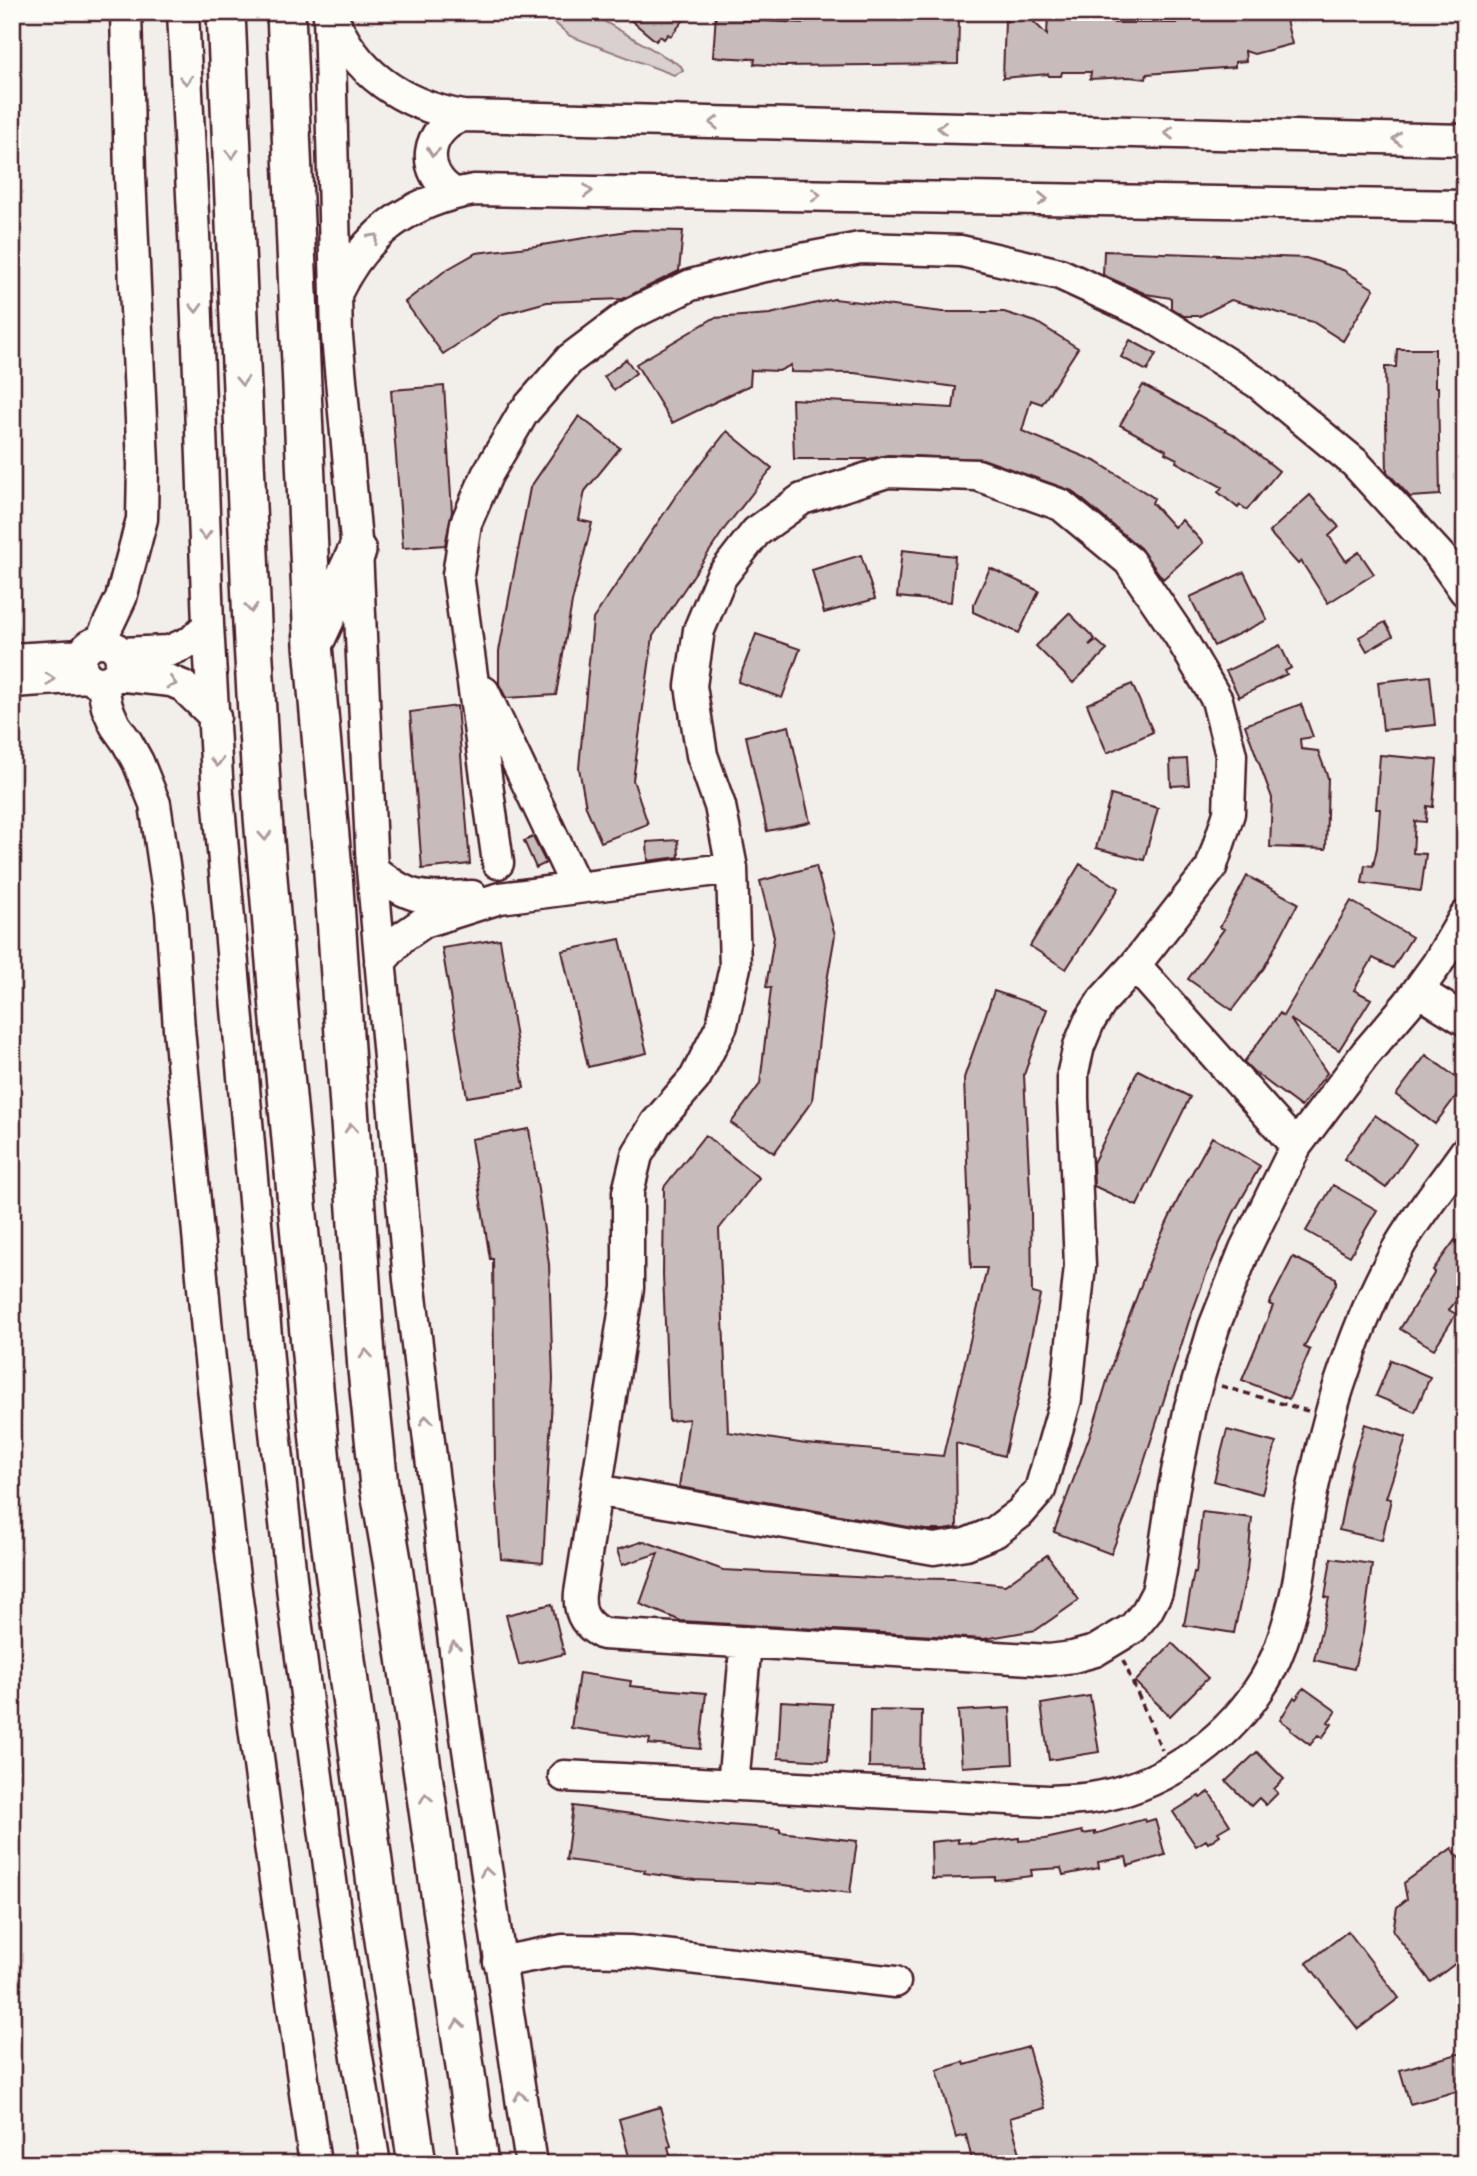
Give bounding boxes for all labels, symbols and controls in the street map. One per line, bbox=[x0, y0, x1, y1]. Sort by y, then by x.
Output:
one-way arrow bbox=[178, 75, 193, 86]
one-way arrow bbox=[708, 115, 719, 131]
one-way arrow bbox=[936, 120, 946, 136]
one-way arrow bbox=[1163, 126, 1174, 141]
one-way arrow bbox=[1391, 131, 1402, 146]
one-way arrow bbox=[426, 147, 441, 158]
one-way arrow bbox=[224, 149, 239, 160]
one-way arrow bbox=[583, 183, 594, 198]
one-way arrow bbox=[811, 187, 822, 202]
one-way arrow bbox=[1039, 191, 1049, 207]
one-way arrow bbox=[366, 233, 379, 246]
one-way arrow bbox=[189, 302, 204, 313]
one-way arrow bbox=[234, 376, 249, 387]
one-way arrow bbox=[197, 530, 212, 541]
one-way arrow bbox=[243, 603, 258, 614]
one-way arrow bbox=[45, 672, 56, 687]
one-way arrow bbox=[165, 675, 177, 689]
one-way arrow bbox=[209, 757, 224, 768]
one-way arrow bbox=[257, 830, 272, 841]
one-way arrow bbox=[344, 1122, 359, 1133]
one-way arrow bbox=[359, 1349, 374, 1360]
one-way arrow bbox=[419, 1415, 434, 1426]
one-way arrow bbox=[446, 1640, 461, 1652]
one-way arrow bbox=[419, 1793, 434, 1804]
one-way arrow bbox=[478, 1866, 493, 1877]
one-way arrow bbox=[451, 2018, 466, 2029]
one-way arrow bbox=[513, 2090, 528, 2102]

